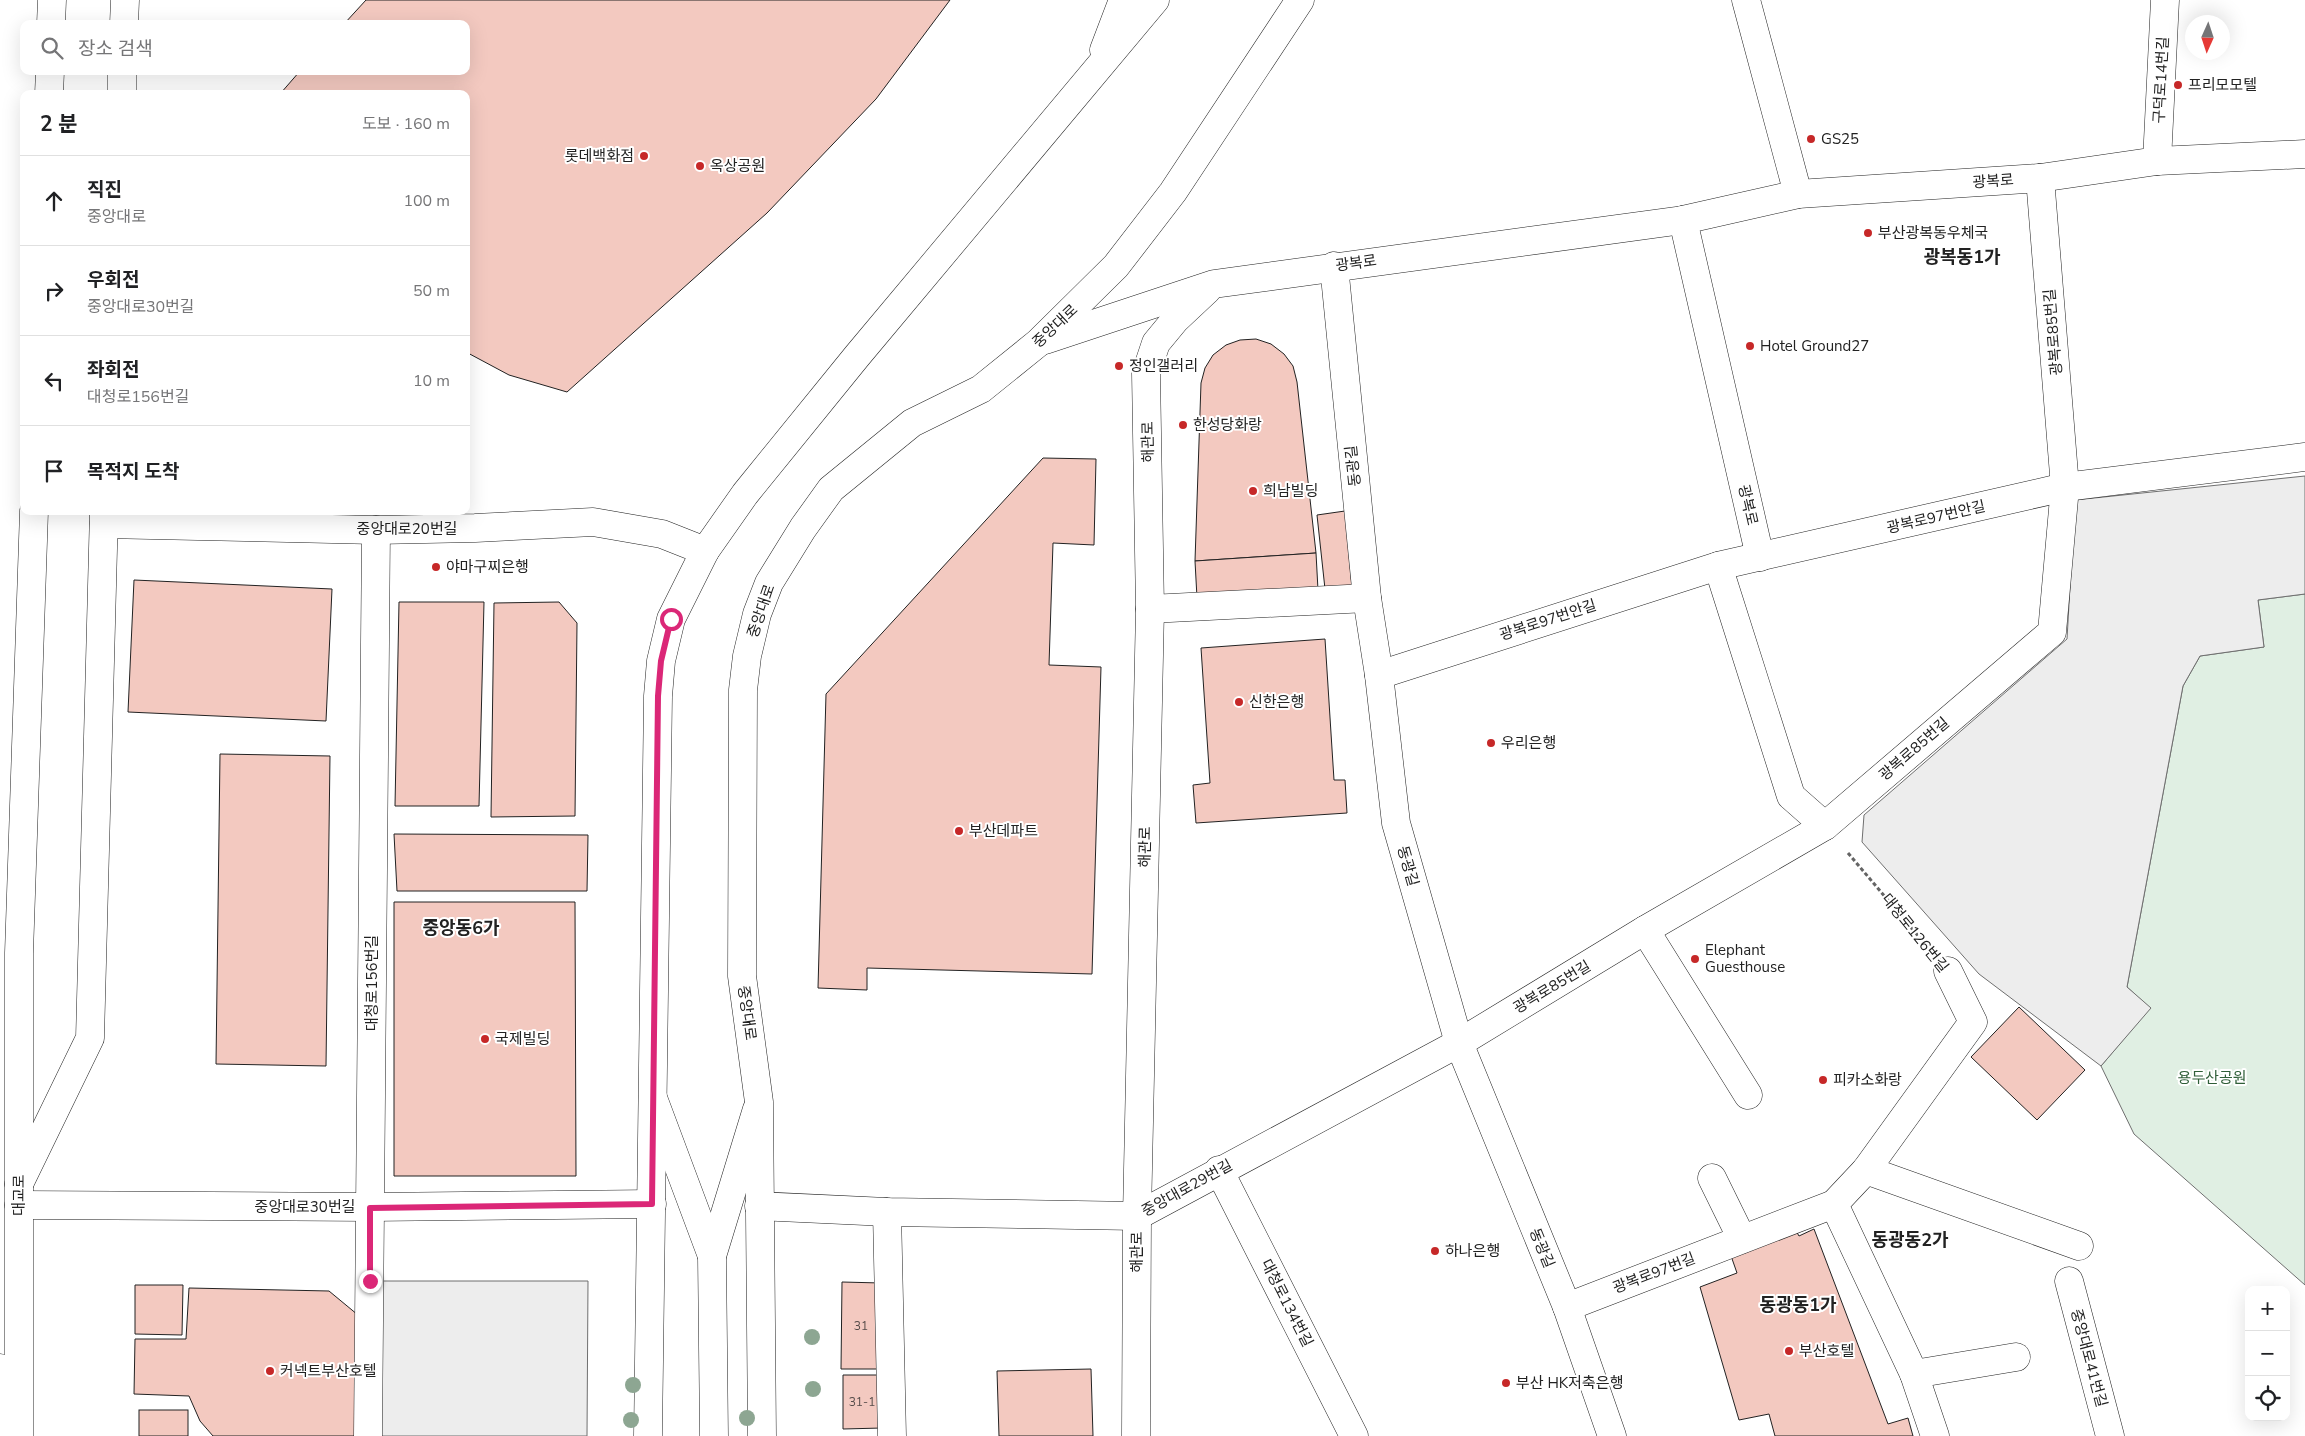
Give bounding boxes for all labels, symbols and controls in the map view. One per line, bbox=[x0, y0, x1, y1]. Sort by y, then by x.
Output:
north arrow bbox=[2185, 15, 2230, 60]
search box bbox=[20, 20, 470, 75]
icon: search bbox=[38, 34, 66, 62]
text: 장소 검색 bbox=[78, 36, 153, 62]
street label: 구덕로14번길 bbox=[2149, 36, 2173, 124]
place label: 프리모모텔 bbox=[2188, 75, 2257, 95]
marker: 프리모모텔 bbox=[2172, 79, 2184, 91]
text: 2 분 bbox=[40, 110, 78, 138]
text: 도보 · 160 m bbox=[362, 113, 450, 135]
place label: GS25 bbox=[1821, 129, 1859, 149]
marker: GS25 bbox=[1805, 133, 1817, 145]
place label: 롯데백화점 bbox=[565, 146, 634, 166]
marker: 롯데백화점 bbox=[638, 150, 650, 162]
place label: 옥상공원 bbox=[710, 156, 765, 176]
marker: 옥상공원 bbox=[694, 160, 706, 172]
street label: 광복로 bbox=[1972, 170, 2014, 192]
text: 직진 bbox=[87, 177, 122, 203]
icon: ahead bbox=[40, 187, 68, 215]
text: 100 m bbox=[403, 190, 450, 212]
text: 중앙대로 bbox=[87, 206, 146, 228]
place label: 부산광복동우체국 bbox=[1878, 223, 1988, 243]
marker: 부산광복동우체국 bbox=[1862, 227, 1874, 239]
district label: 광복동1가 bbox=[1923, 245, 2001, 269]
street label: 광복로 bbox=[1334, 250, 1378, 276]
text: 우회전 bbox=[87, 267, 139, 293]
icon: right bbox=[40, 277, 68, 305]
text: 50 m bbox=[413, 280, 450, 302]
street label: 광복로85번길 bbox=[2039, 288, 2067, 376]
text: 중앙대로30번길 bbox=[87, 296, 195, 318]
street label: 중앙대로 bbox=[1028, 300, 1082, 352]
place label: Hotel Ground27 bbox=[1760, 336, 1869, 356]
marker: Hotel Ground27 bbox=[1744, 340, 1756, 352]
place label: 정인갤러리 bbox=[1129, 356, 1198, 376]
text: 좌회전 bbox=[87, 357, 139, 383]
marker: 정인갤러리 bbox=[1113, 360, 1125, 372]
icon: left bbox=[40, 367, 68, 395]
text: 10 m bbox=[413, 370, 450, 392]
text: 대청로156번길 bbox=[87, 386, 189, 408]
place label: 한성당화랑 bbox=[1193, 415, 1262, 435]
marker: 한성당화랑 bbox=[1177, 419, 1189, 431]
street label: 해관로 bbox=[1138, 421, 1158, 463]
street label: 동광길 bbox=[1341, 444, 1365, 488]
icon: arrive bbox=[40, 457, 68, 485]
text: 목적지 도착 bbox=[87, 459, 180, 485]
place label: 희남빌딩 bbox=[1263, 481, 1318, 501]
street label: 광복로 bbox=[1734, 483, 1762, 527]
marker: 희남빌딩 bbox=[1247, 485, 1259, 497]
street label: 광복로97번안길 bbox=[1885, 496, 1987, 538]
street label: 중앙대로20번길 bbox=[357, 519, 457, 539]
place label: 야마구찌은행 bbox=[446, 557, 529, 577]
marker: 야마구찌은행 bbox=[430, 561, 442, 573]
street label: 중앙대로 bbox=[743, 582, 779, 640]
street label: 광복로97번안길 bbox=[1497, 595, 1599, 645]
route start bbox=[660, 608, 683, 631]
place label: 신한은행 bbox=[1249, 692, 1304, 712]
marker: 신한은행 bbox=[1233, 696, 1245, 708]
street label: 광복로85번길 bbox=[1875, 713, 1953, 785]
place label: 우리은행 bbox=[1501, 733, 1556, 753]
marker: 우리은행 bbox=[1485, 737, 1497, 749]
place label: 부산데파트 bbox=[969, 821, 1038, 841]
marker: 부산데파트 bbox=[953, 825, 965, 837]
street label: 해관로 bbox=[1135, 826, 1155, 868]
street label: 동광길 bbox=[1393, 843, 1423, 889]
street label: 대청로126번길 bbox=[1877, 889, 1953, 977]
district label: 중앙동6가 bbox=[422, 916, 500, 940]
street label: 대청로156번길 bbox=[362, 935, 382, 1031]
place label: Elephant Guesthouse bbox=[1705, 940, 1785, 977]
marker: Elephant Guesthouse bbox=[1689, 953, 1701, 965]
street label: 광복로85번길 bbox=[1510, 956, 1594, 1018]
street label: 중앙대로 bbox=[733, 984, 761, 1042]
place label: 국제빌딩 bbox=[495, 1029, 550, 1049]
marker: 국제빌딩 bbox=[479, 1033, 491, 1045]
park label: 용두산공원 bbox=[2177, 1068, 2247, 1088]
place label: 피카소화랑 bbox=[1833, 1070, 1902, 1090]
marker: 피카소화랑 bbox=[1817, 1074, 1829, 1086]
street label: 중앙대로29번길 bbox=[1138, 1155, 1236, 1221]
street label: 대교로 bbox=[9, 1174, 29, 1216]
street label: 중앙대로30번길 bbox=[255, 1197, 355, 1217]
street label: 동광길 bbox=[1525, 1225, 1559, 1271]
district label: 동광동2가 bbox=[1871, 1228, 1949, 1252]
street label: 해관로 bbox=[1127, 1231, 1147, 1273]
place label: 하나은행 bbox=[1445, 1241, 1500, 1261]
marker: 하나은행 bbox=[1429, 1245, 1441, 1257]
street label: 광복로97번길 bbox=[1610, 1248, 1698, 1298]
street label: 대청로134번길 bbox=[1256, 1256, 1318, 1350]
route end bbox=[359, 1270, 382, 1293]
map controls bbox=[2245, 1286, 2290, 1421]
button: + bbox=[2245, 1286, 2290, 1331]
district label: 동광동1가 bbox=[1759, 1293, 1837, 1317]
street label: 중앙대로41번길 bbox=[2066, 1307, 2112, 1409]
house number: 31 bbox=[854, 1318, 868, 1334]
button: − bbox=[2245, 1331, 2290, 1376]
place label: 부산호텔 bbox=[1799, 1341, 1854, 1361]
marker: 부산호텔 bbox=[1783, 1345, 1795, 1357]
place label: 커넥트부산호텔 bbox=[280, 1361, 377, 1381]
marker: 커넥트부산호텔 bbox=[264, 1365, 276, 1377]
place label: 부산 HK저축은행 bbox=[1516, 1373, 1623, 1393]
button: locate bbox=[2245, 1376, 2290, 1421]
marker: 부산 HK저축은행 bbox=[1500, 1377, 1512, 1389]
house number: 31-1 bbox=[849, 1394, 875, 1410]

